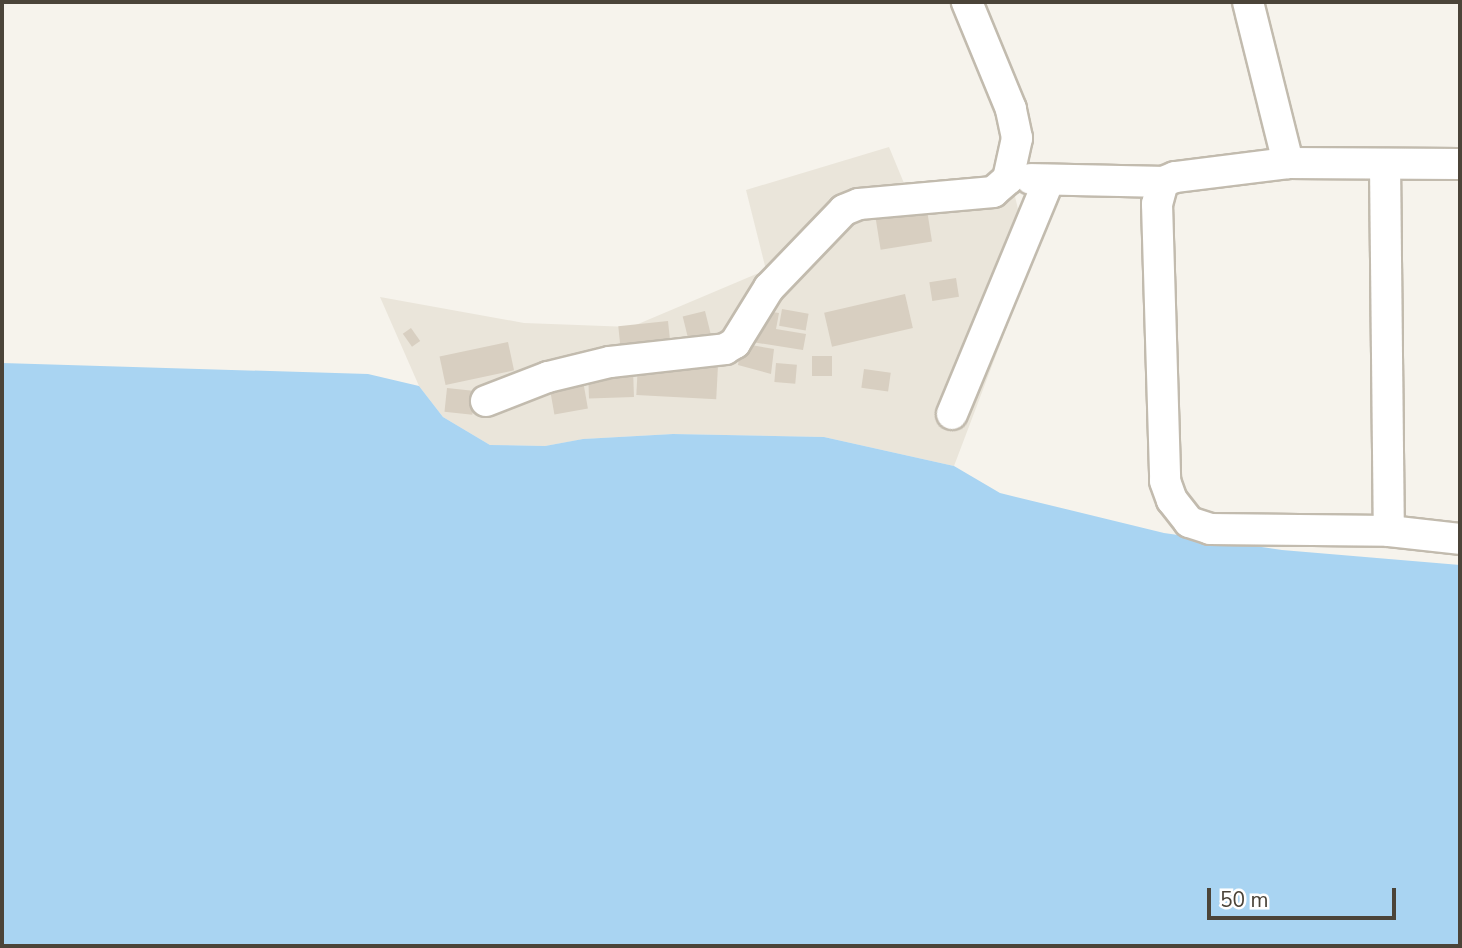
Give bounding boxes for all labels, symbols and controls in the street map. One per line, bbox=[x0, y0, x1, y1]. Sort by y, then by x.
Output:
scale bar bbox=[1210, 874, 1399, 918]
text: 50 m bbox=[1220, 886, 1269, 914]

